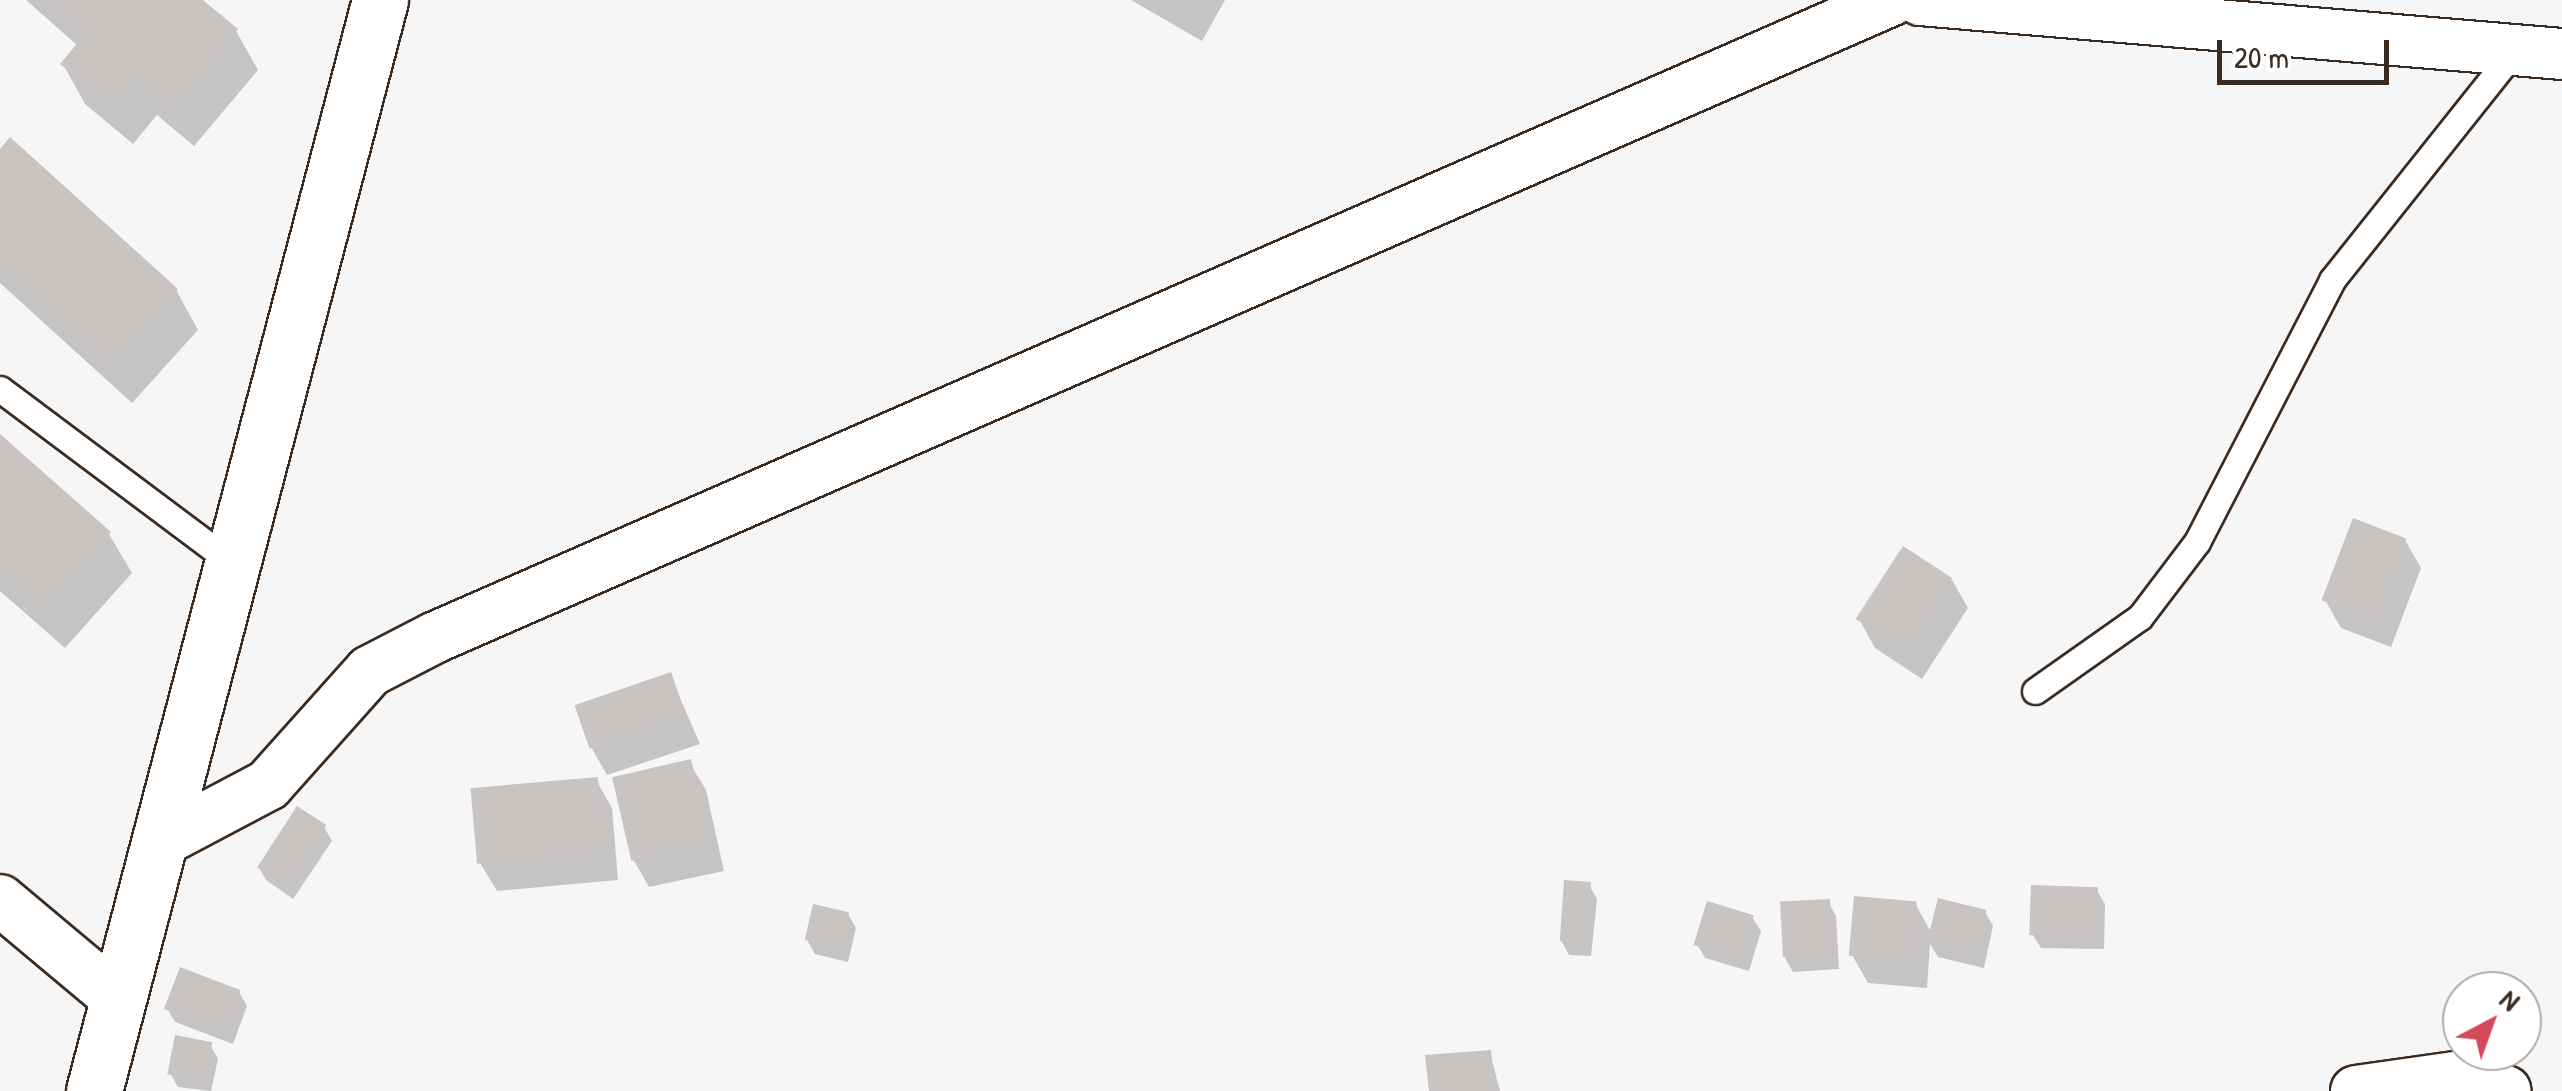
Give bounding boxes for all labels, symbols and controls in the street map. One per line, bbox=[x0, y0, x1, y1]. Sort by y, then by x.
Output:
scale bar bbox=[2222, 20, 2394, 82]
text: 20 m bbox=[2234, 37, 2289, 77]
north arrow bbox=[2442, 971, 2542, 1071]
text: N bbox=[2492, 981, 2528, 1019]

